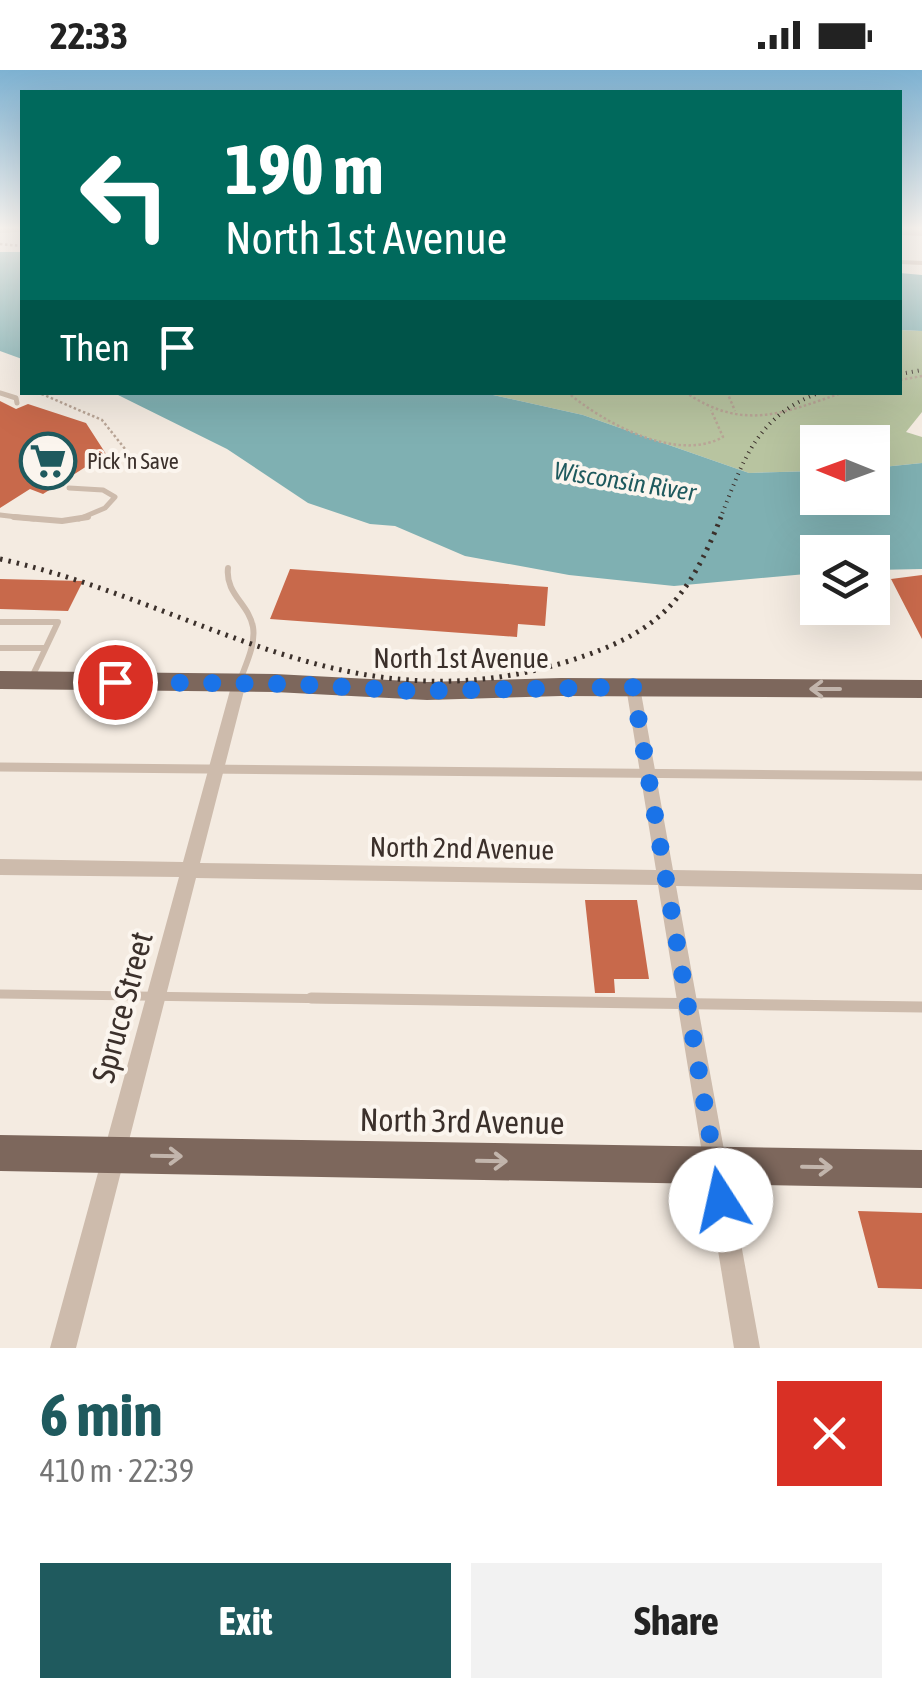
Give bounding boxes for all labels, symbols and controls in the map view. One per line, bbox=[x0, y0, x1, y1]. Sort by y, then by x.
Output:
text: 22:33 bbox=[50, 14, 128, 57]
text: 190 m bbox=[225, 129, 384, 209]
icon: left bbox=[60, 130, 190, 260]
text: North 1st Avenue bbox=[225, 212, 507, 264]
icon: arrive bbox=[150, 320, 205, 375]
text: Then bbox=[60, 326, 130, 369]
north arrow bbox=[800, 425, 890, 515]
map controls bbox=[800, 425, 890, 625]
supermarket icon: Pick 'n Save bbox=[18, 431, 78, 491]
place label: Pick 'n Save bbox=[87, 448, 179, 474]
water label: Wisconsin River bbox=[552, 456, 699, 506]
button: layers bbox=[800, 535, 890, 625]
pin bbox=[73, 640, 158, 725]
street label: North 1st Avenue bbox=[373, 642, 549, 674]
icon: arrive bbox=[88, 655, 143, 710]
one-way arrow bbox=[809, 680, 842, 698]
street label: North 2nd Avenue bbox=[369, 830, 555, 866]
street label: Spruce Street bbox=[84, 928, 160, 1086]
street label: North 3rd Avenue bbox=[359, 1101, 565, 1141]
one-way arrow bbox=[151, 1146, 183, 1165]
position arrow bbox=[669, 1148, 773, 1252]
one-way arrow bbox=[476, 1152, 508, 1171]
one-way arrow bbox=[800, 1158, 833, 1176]
text: 6 min bbox=[40, 1380, 163, 1449]
button: close bbox=[777, 1381, 882, 1486]
text: 410 m · 22:39 bbox=[40, 1452, 194, 1489]
button: Exit bbox=[40, 1563, 451, 1678]
button: Share bbox=[471, 1563, 882, 1678]

